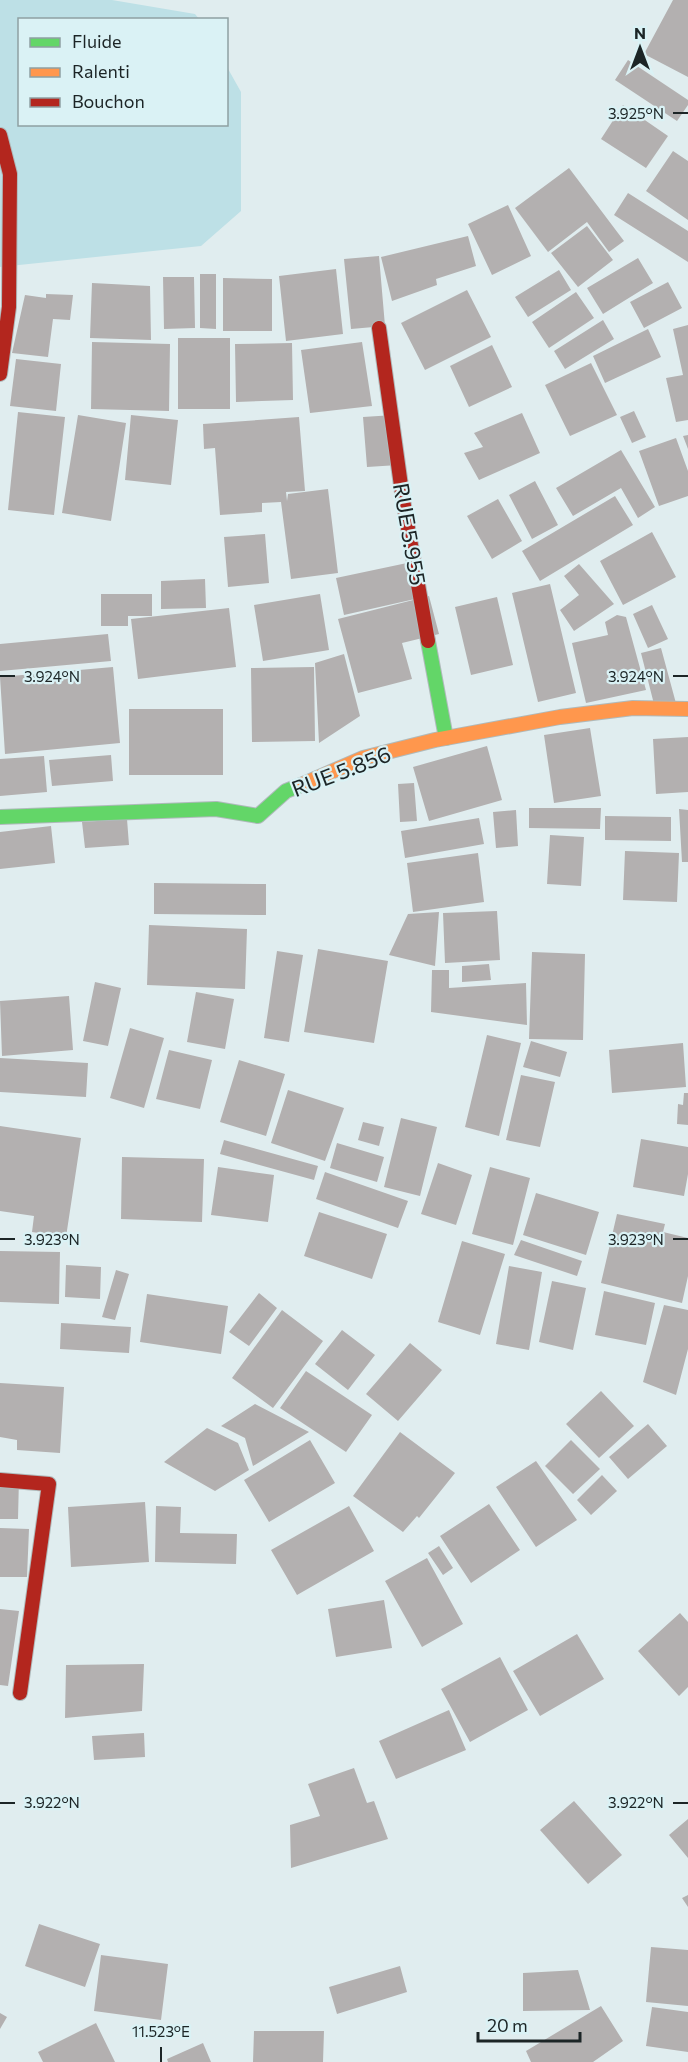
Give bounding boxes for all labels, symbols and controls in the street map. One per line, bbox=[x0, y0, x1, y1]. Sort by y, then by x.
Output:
legend bbox=[18, 18, 228, 126]
north arrow bbox=[610, 18, 670, 78]
text: N bbox=[634, 23, 646, 42]
text: Fluide bbox=[72, 30, 121, 52]
text: Ralenti bbox=[72, 60, 130, 82]
text: Bouchon bbox=[72, 90, 145, 112]
text: 3.925°N bbox=[608, 104, 664, 122]
street label: RUE 5.955 bbox=[388, 481, 432, 587]
text: 3.924°N bbox=[24, 667, 80, 685]
text: 3.924°N bbox=[608, 667, 664, 685]
street label: RUE 5.856 bbox=[288, 740, 394, 802]
text: 3.923°N bbox=[24, 1230, 80, 1248]
text: 3.923°N bbox=[608, 1230, 664, 1248]
text: 3.922°N bbox=[24, 1793, 80, 1811]
text: 3.922°N bbox=[608, 1793, 664, 1811]
scale bar bbox=[478, 2005, 580, 2043]
text: 20 m bbox=[487, 2014, 528, 2036]
text: 11.523°E bbox=[132, 2022, 190, 2040]

